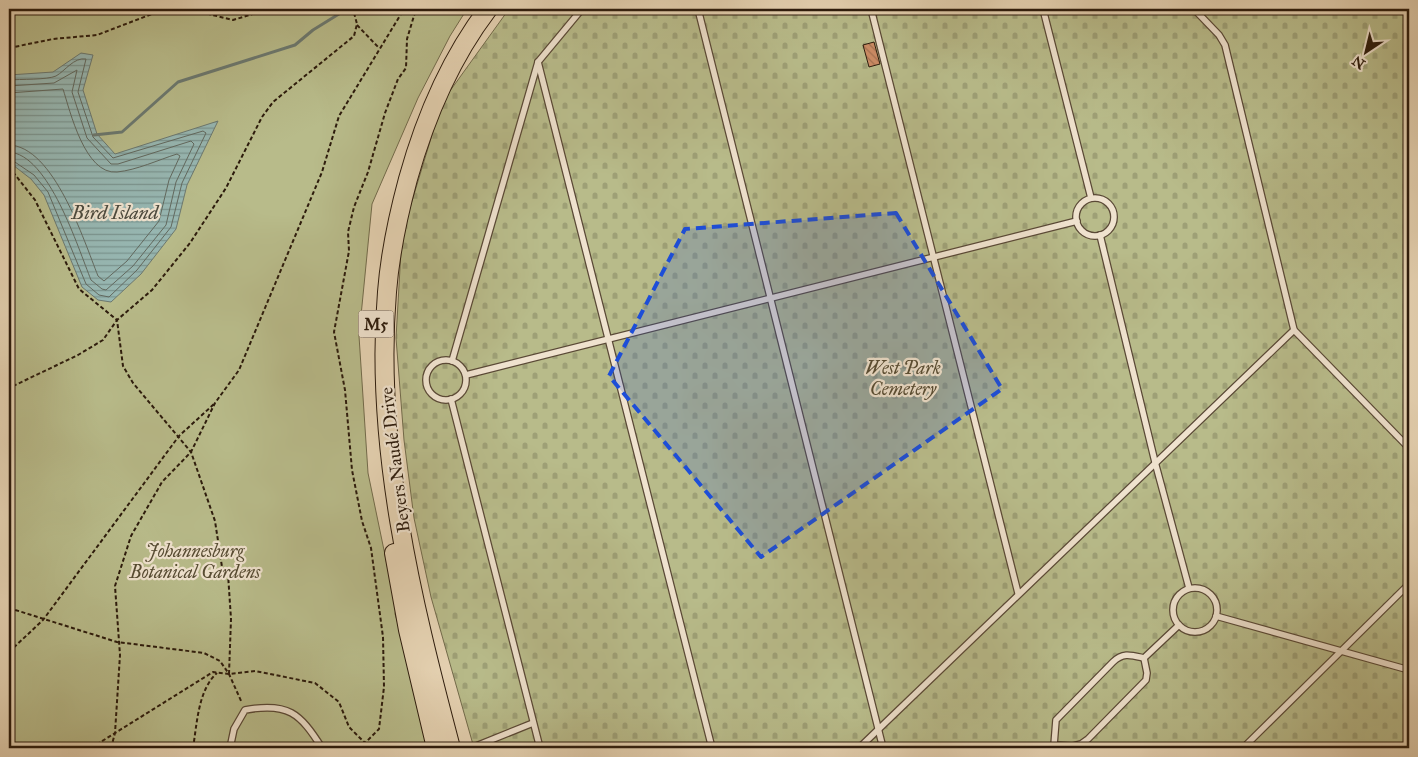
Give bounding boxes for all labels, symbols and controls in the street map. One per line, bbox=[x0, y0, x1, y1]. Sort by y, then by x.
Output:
north arrow bbox=[1340, 28, 1390, 78]
text: N bbox=[1349, 52, 1369, 73]
water label: Bird Island bbox=[71, 201, 159, 224]
road number: M5 bbox=[358, 310, 394, 338]
park label: West Park Cemetery bbox=[865, 357, 941, 400]
street label: Beyers Naudé Drive bbox=[375, 386, 415, 534]
park label: Johannesburg Botanical Gardens bbox=[129, 540, 261, 583]

